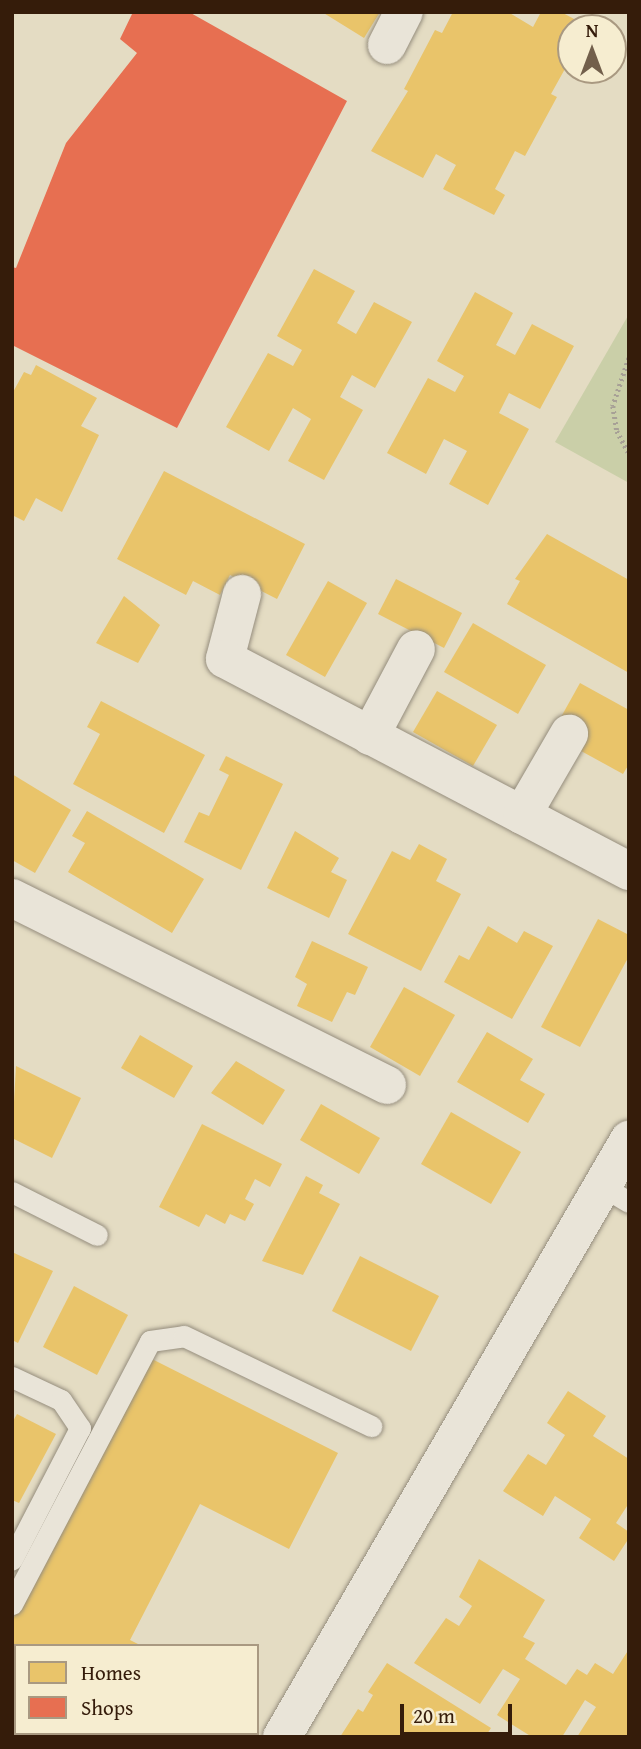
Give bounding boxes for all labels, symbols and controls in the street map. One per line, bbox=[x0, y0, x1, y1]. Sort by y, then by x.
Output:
north arrow bbox=[557, 14, 627, 84]
text: N bbox=[586, 16, 598, 44]
legend bbox=[14, 1644, 259, 1735]
text: Homes bbox=[81, 1657, 141, 1688]
scale bar bbox=[403, 1690, 515, 1734]
text: Shops bbox=[81, 1692, 133, 1723]
text: 20 m bbox=[413, 1700, 455, 1731]

